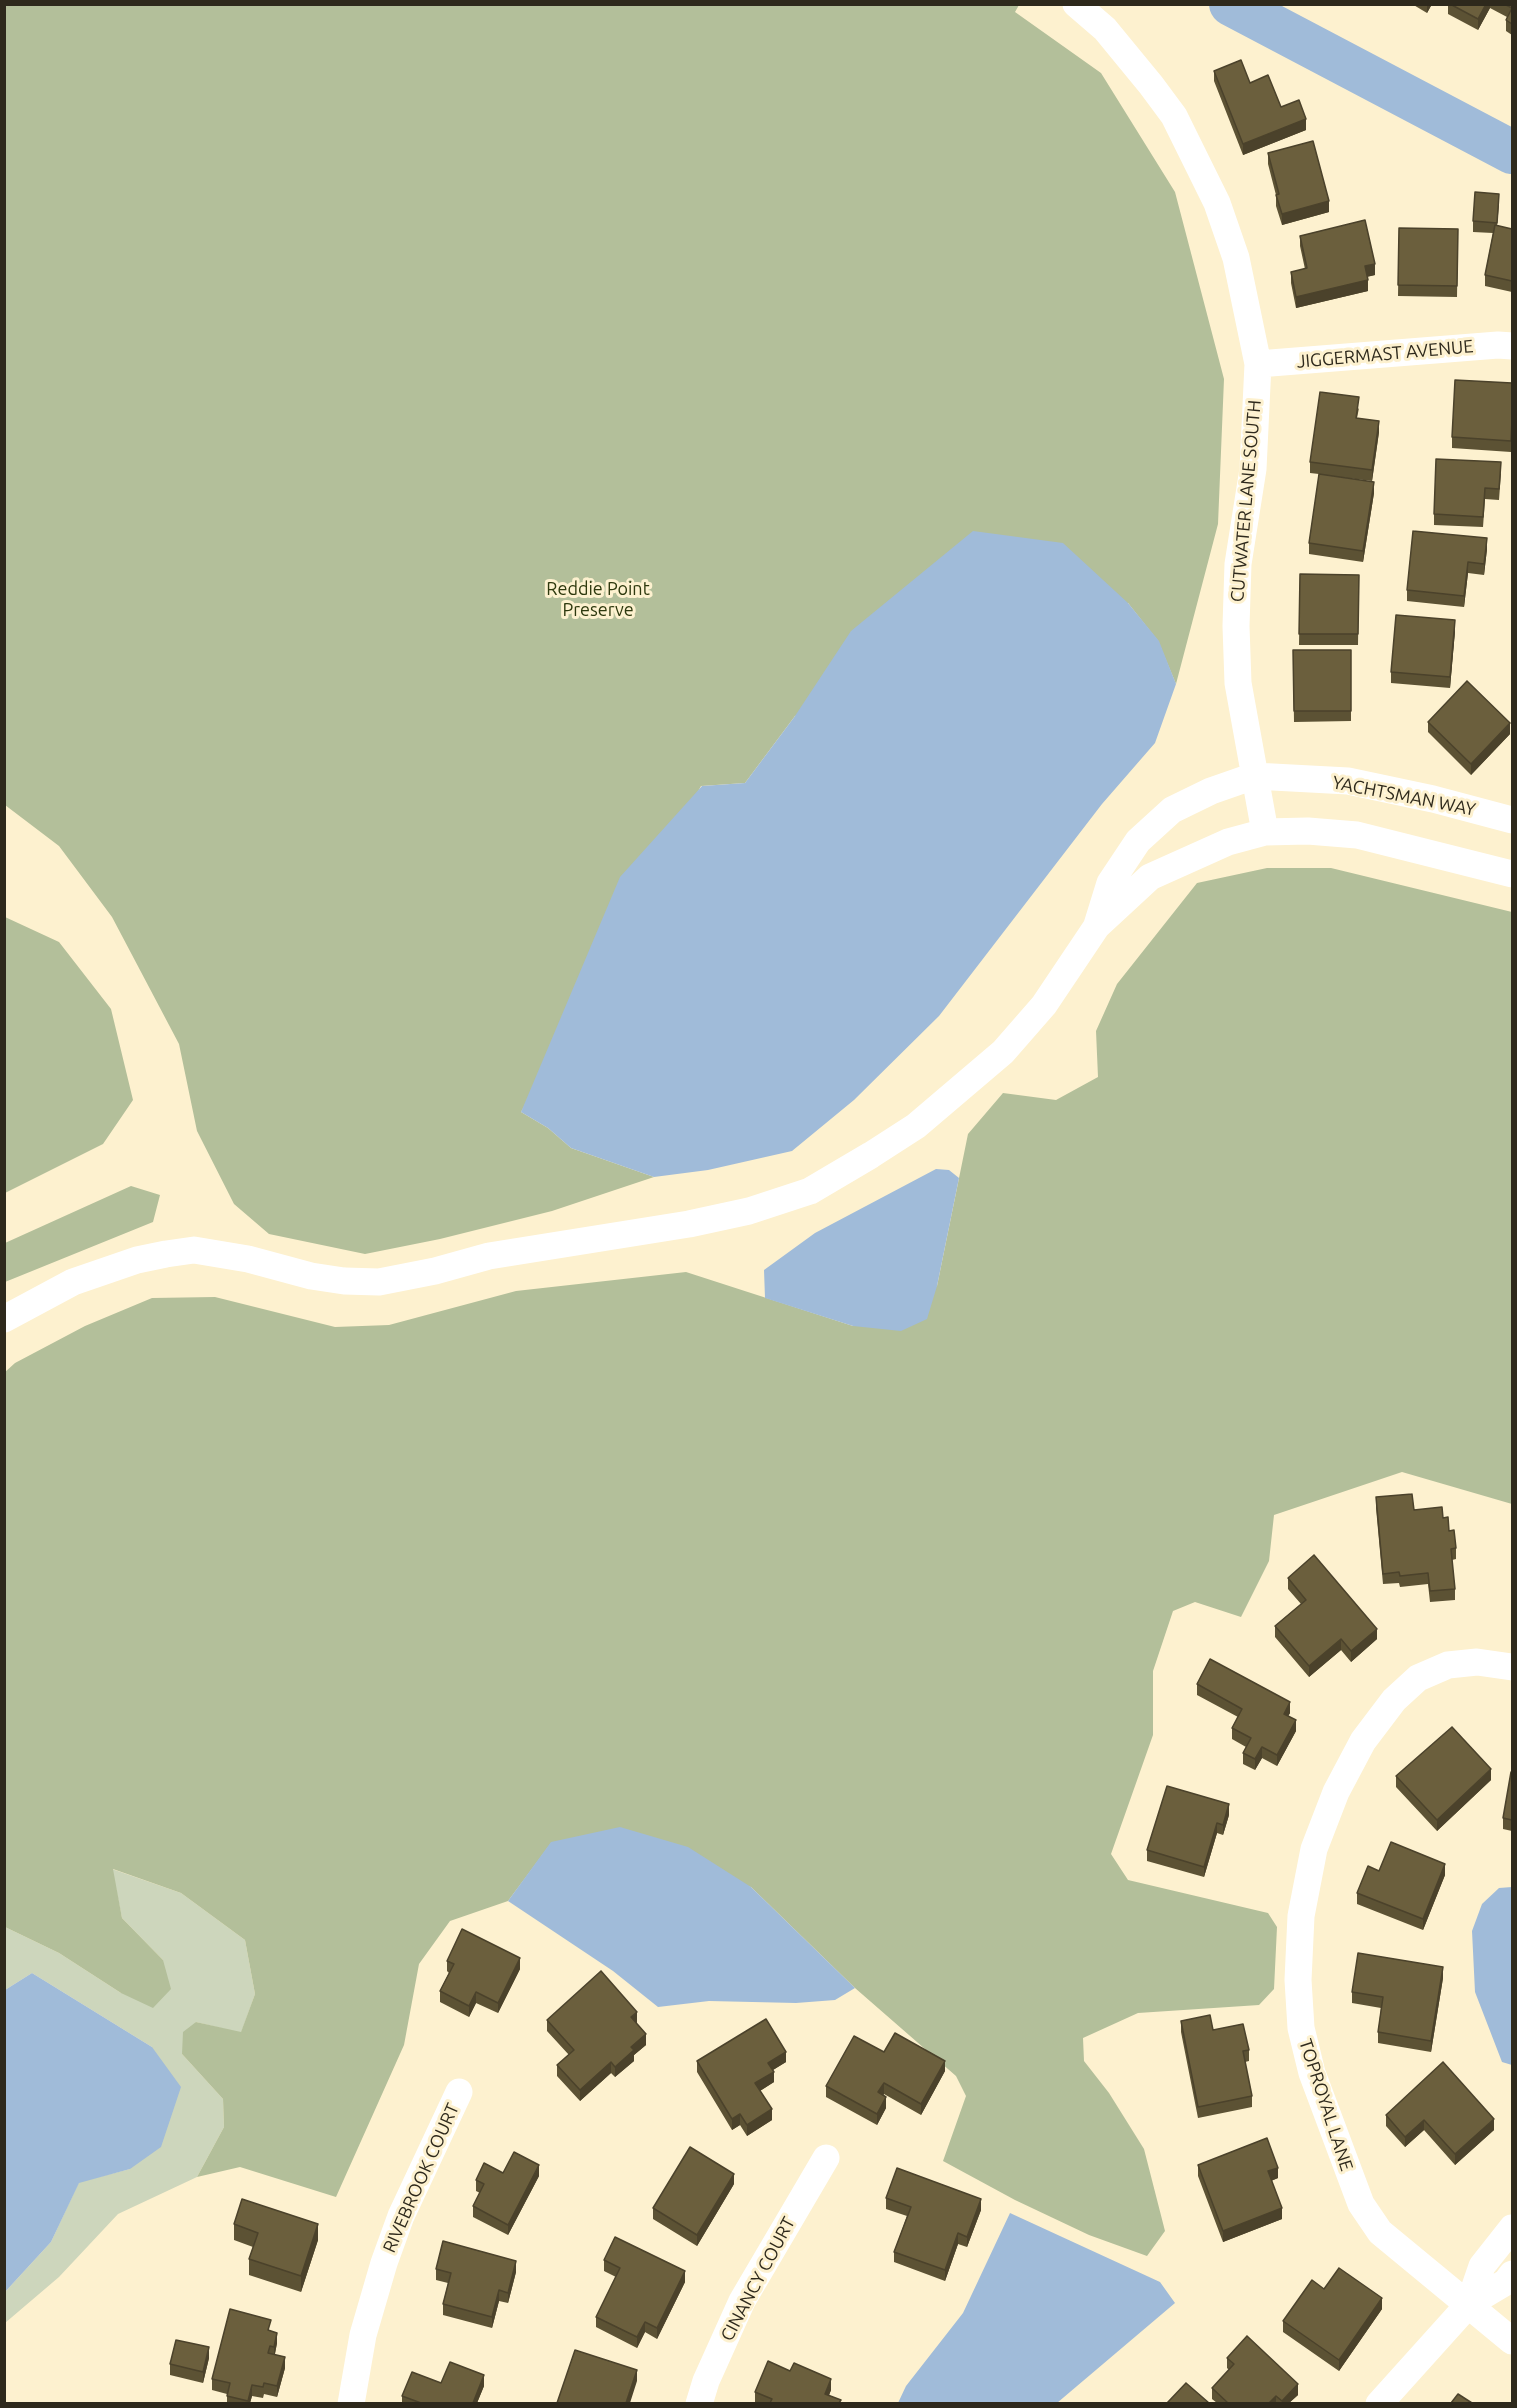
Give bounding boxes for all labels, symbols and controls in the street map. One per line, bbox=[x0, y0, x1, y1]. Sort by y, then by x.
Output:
street label: JIGGERMAST AVENUE bbox=[1296, 336, 1474, 372]
street label: CUTWATER LANE SOUTH bbox=[1226, 399, 1266, 603]
park label: Reddie Point Preserve bbox=[546, 578, 650, 620]
street label: YACHTSMAN WAY bbox=[1331, 772, 1477, 820]
street label: TOPROYAL LANE bbox=[1294, 2036, 1358, 2174]
street label: RIVEBROOK COURT bbox=[378, 2100, 464, 2256]
street label: CINANCY COURT bbox=[716, 2213, 800, 2345]

